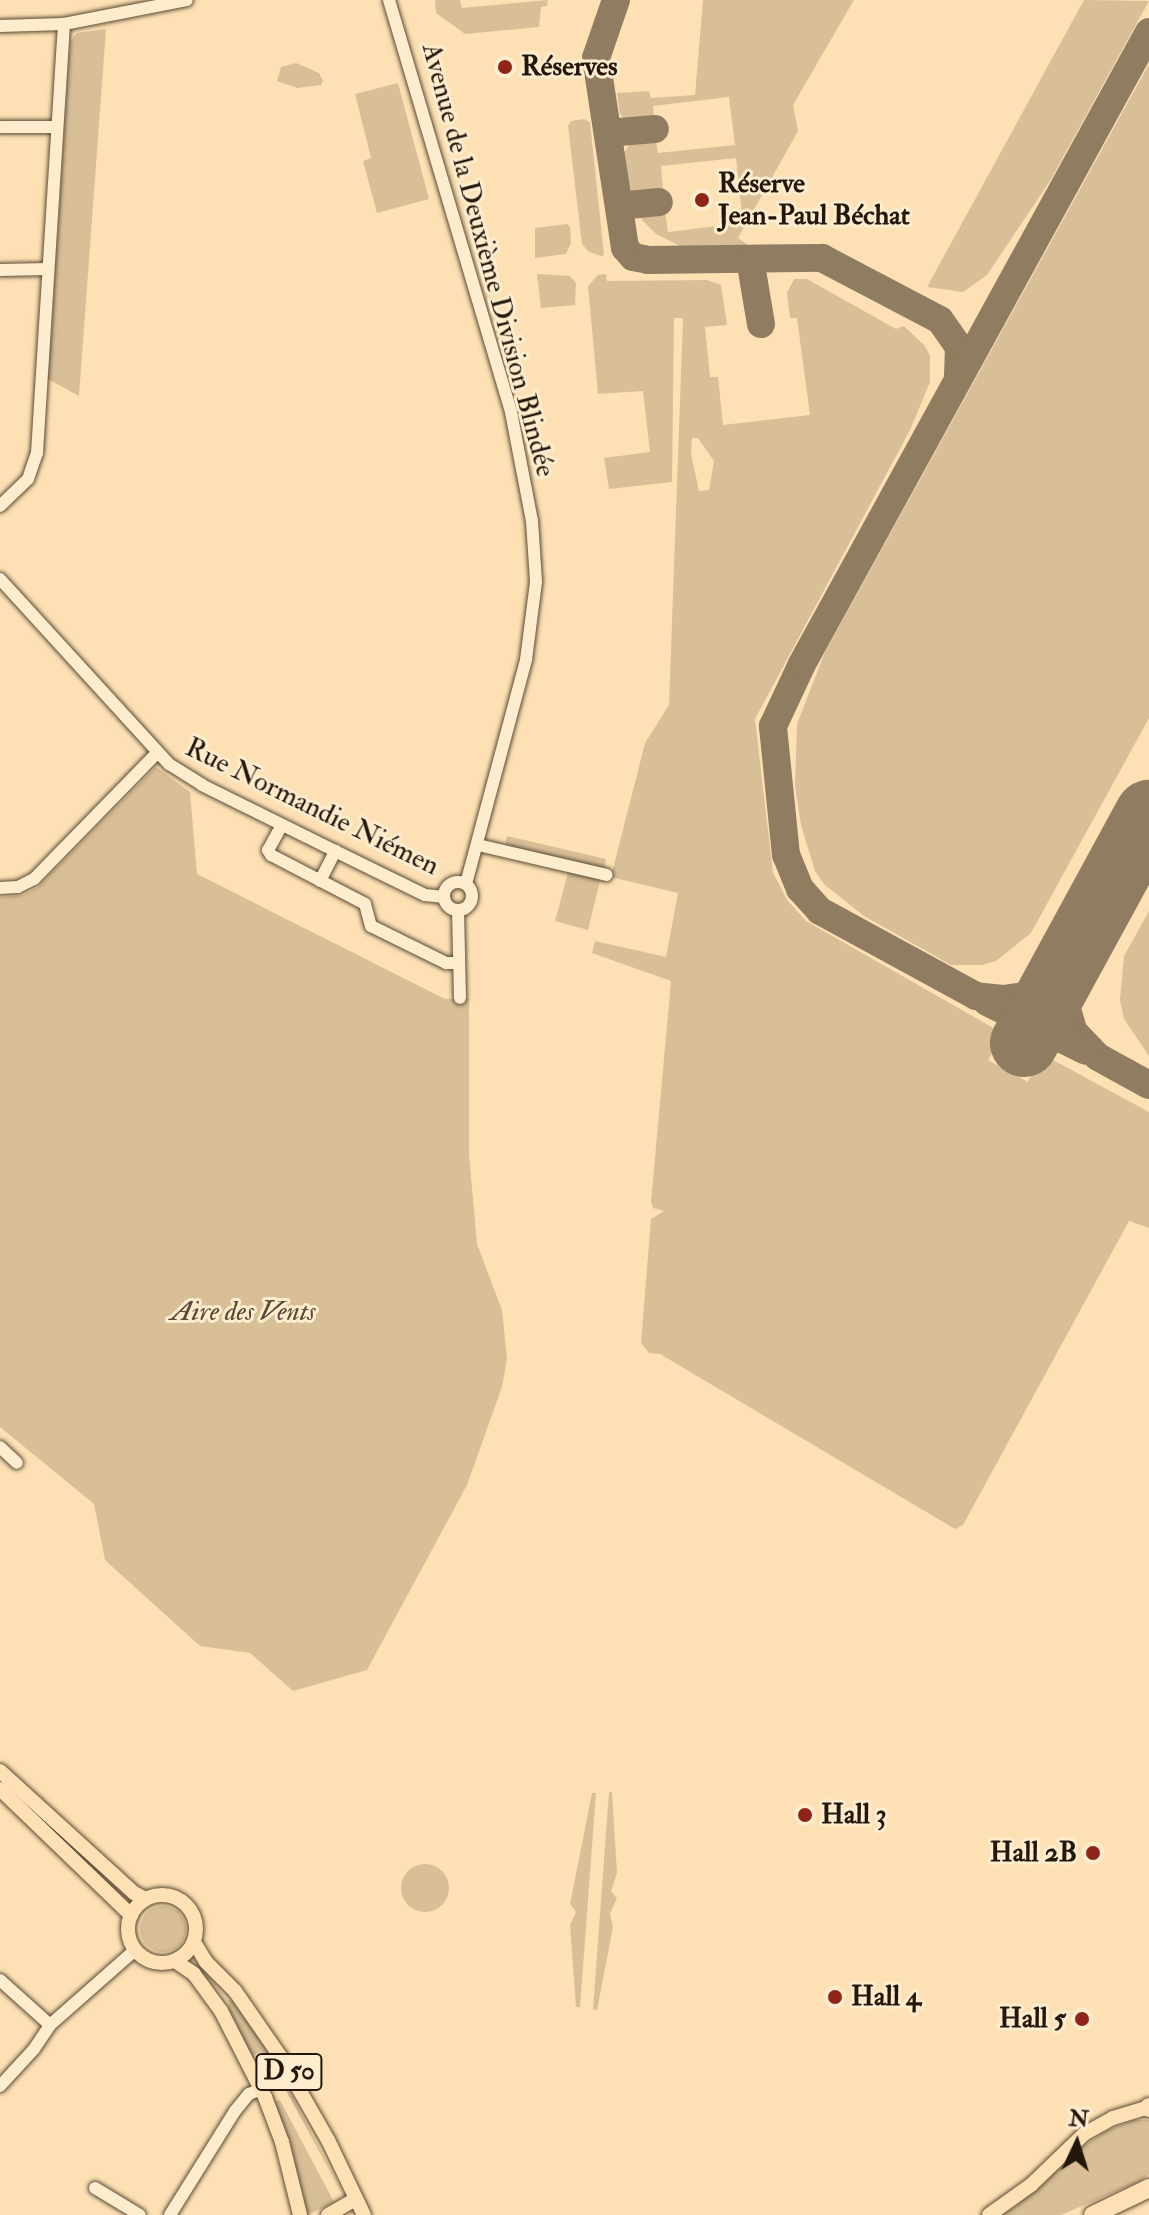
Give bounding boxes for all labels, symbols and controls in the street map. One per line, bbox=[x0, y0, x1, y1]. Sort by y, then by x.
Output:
street label: Avenue de la Deuxième Division Blindée bbox=[414, 40, 562, 480]
place label: Réserves bbox=[521, 50, 618, 84]
marker: Réserves bbox=[496, 58, 514, 76]
place label: Réserve Jean-Paul Béchat bbox=[718, 167, 910, 233]
marker: Réserve Jean-Paul Béchat bbox=[693, 191, 711, 209]
street label: Rue Normandie Niémen bbox=[180, 731, 444, 883]
park label: Aire des Vents bbox=[171, 1295, 315, 1329]
place label: Hall 3 bbox=[821, 1798, 886, 1832]
marker: Hall 3 bbox=[796, 1806, 814, 1824]
place label: Hall 2B bbox=[990, 1836, 1077, 1870]
marker: Hall 2B bbox=[1084, 1844, 1102, 1862]
place label: Hall 4 bbox=[851, 1980, 921, 2014]
marker: Hall 4 bbox=[826, 1988, 844, 2006]
place label: Hall 5 bbox=[999, 2002, 1066, 2036]
marker: Hall 5 bbox=[1073, 2010, 1091, 2028]
road number: D 50 bbox=[255, 2050, 323, 2094]
north arrow bbox=[1037, 2103, 1117, 2183]
text: N bbox=[1068, 2104, 1089, 2134]

